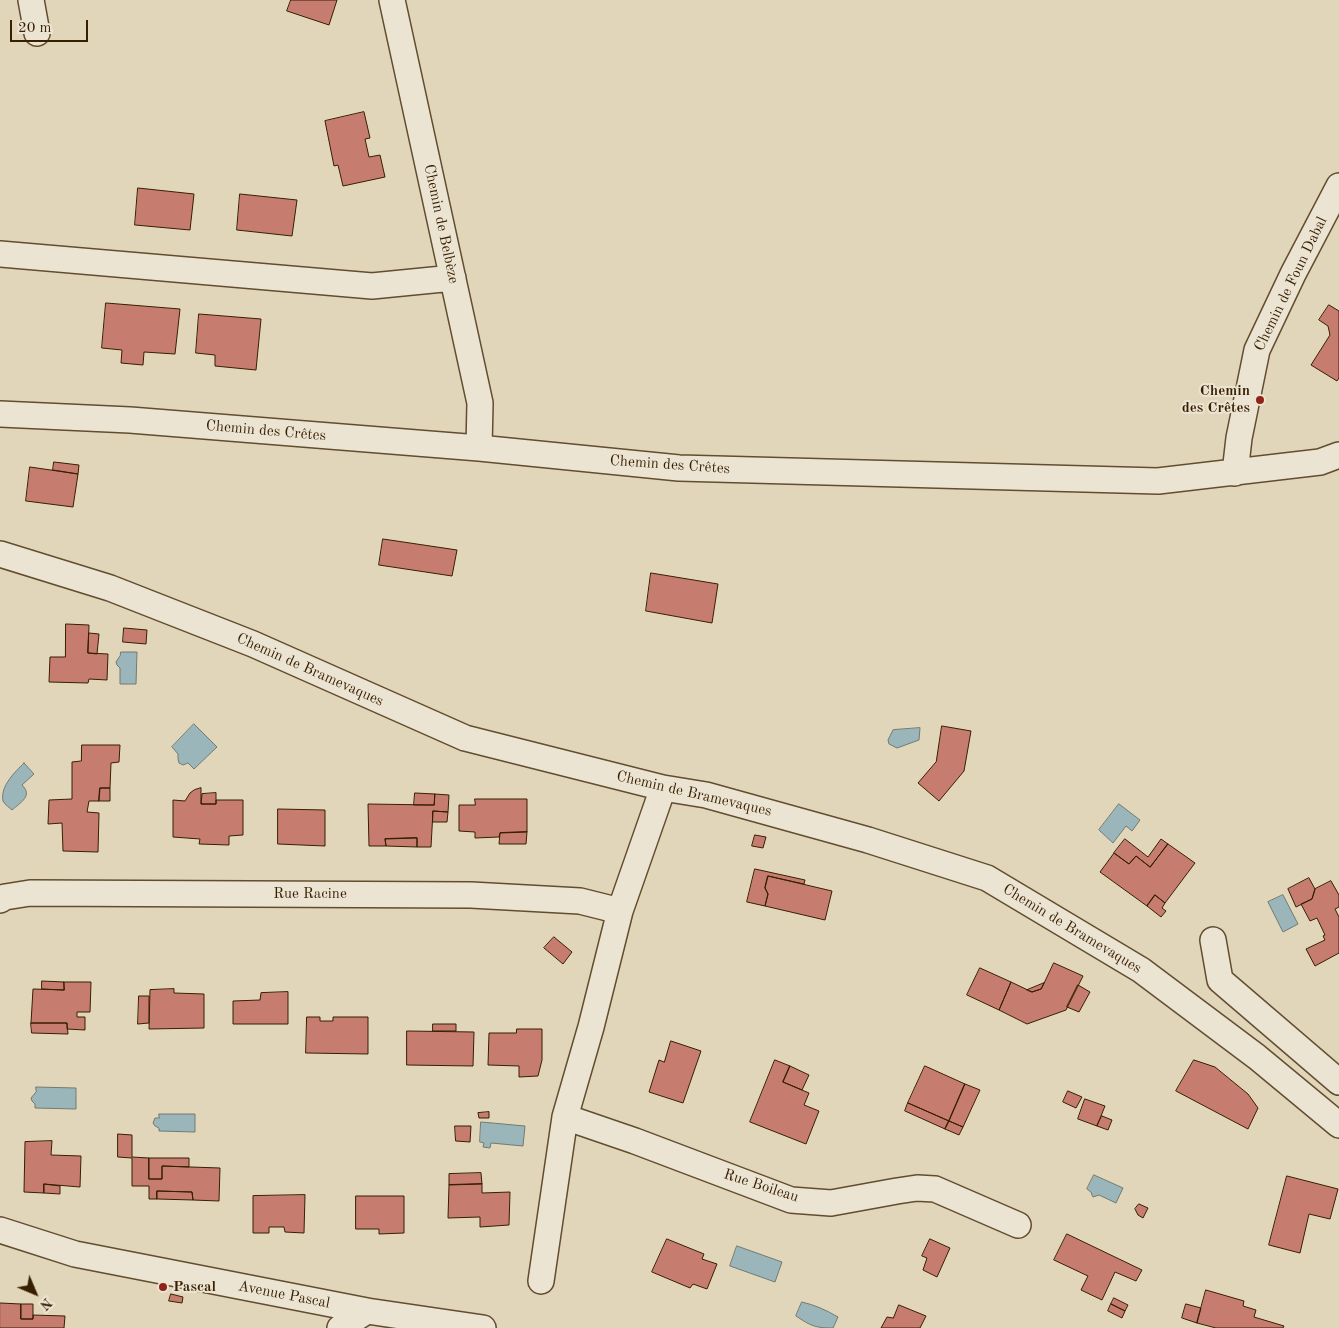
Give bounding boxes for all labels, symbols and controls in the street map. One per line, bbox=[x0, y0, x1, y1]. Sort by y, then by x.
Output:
scale bar bbox=[12, 10, 90, 42]
text: 20 m bbox=[18, 21, 52, 36]
street label: Chemin de Belbèze bbox=[420, 163, 462, 285]
street label: Chemin de Foun Dabal bbox=[1251, 214, 1331, 354]
place label: Chemin des Crêtes bbox=[1182, 382, 1250, 417]
marker: Chemin des Crêtes bbox=[1254, 394, 1266, 406]
street label: Chemin des Crêtes bbox=[205, 417, 327, 445]
street label: Chemin des Crêtes bbox=[609, 452, 731, 478]
street label: Chemin de Bramevaques bbox=[234, 629, 386, 711]
street label: Chemin de Bramevaques bbox=[615, 767, 773, 821]
street label: Chemin de Bramevaques bbox=[999, 880, 1145, 978]
street label: Rue Racine bbox=[273, 885, 347, 903]
street label: Rue Boileau bbox=[721, 1165, 801, 1207]
north arrow bbox=[10, 1268, 60, 1318]
street label: Avenue Pascal bbox=[236, 1277, 332, 1313]
place label: Pascal bbox=[173, 1278, 216, 1296]
marker: Pascal bbox=[157, 1281, 169, 1293]
text: N bbox=[37, 1295, 54, 1312]

